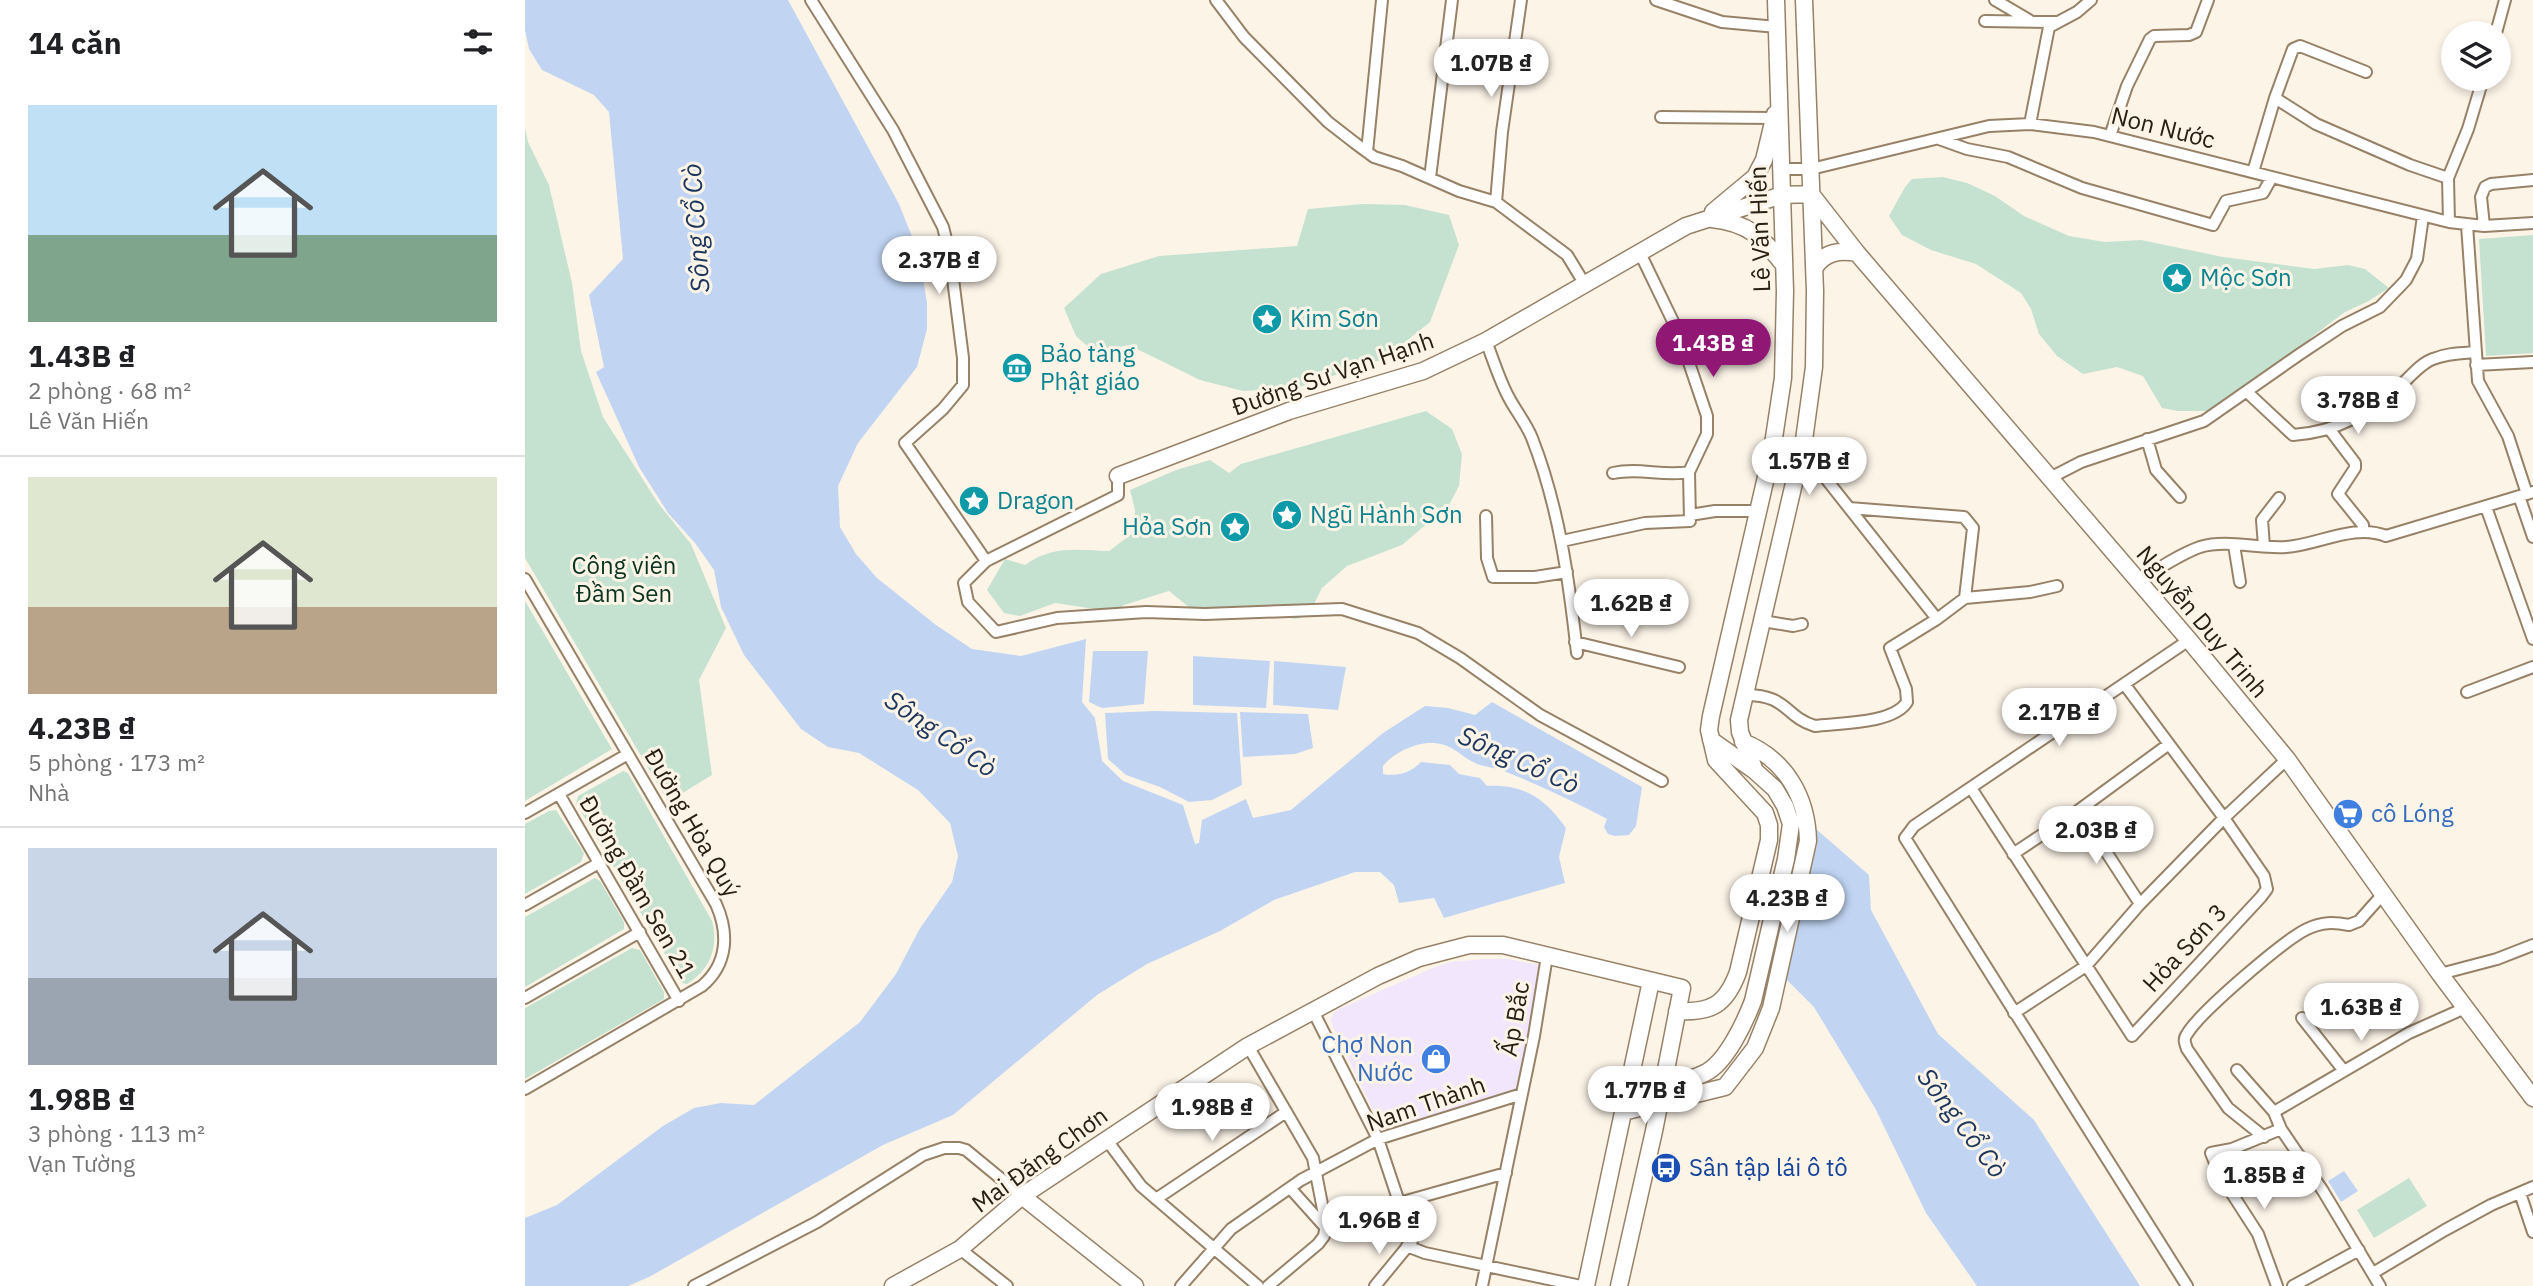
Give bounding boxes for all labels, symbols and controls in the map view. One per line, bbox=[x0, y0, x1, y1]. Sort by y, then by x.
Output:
map controls bbox=[2441, 21, 2511, 91]
button: layers bbox=[2441, 21, 2511, 91]
text: 14 căn bbox=[28, 23, 122, 62]
icon: filters bbox=[459, 23, 497, 61]
pin: 1.07B ₫ bbox=[1426, 40, 1556, 99]
text: 1.07B ₫ bbox=[1450, 47, 1532, 77]
street label: Non Nước bbox=[2108, 99, 2218, 155]
icon: home bbox=[200, 150, 326, 276]
water label: Sông Cổ Cò bbox=[674, 162, 716, 294]
street label: Lê Văn Hiến bbox=[1741, 165, 1777, 293]
pin: 2.37B ₫ bbox=[874, 236, 1004, 296]
text: 2.37B ₫ bbox=[898, 244, 980, 274]
place icon: Mộc Sơn bbox=[2160, 261, 2194, 295]
place label: Mộc Sơn bbox=[2200, 261, 2292, 293]
place icon: Kim Sơn bbox=[1250, 302, 1284, 336]
place label: Kim Sơn bbox=[1290, 302, 1379, 334]
pin: 1.43B ₫ bbox=[1648, 320, 1778, 379]
street label: Đường Sư Vạn Hạnh bbox=[1227, 323, 1438, 423]
text: 1.43B ₫ bbox=[1672, 327, 1754, 357]
text: 1.43B ₫ bbox=[28, 336, 136, 375]
place label: Bảo tàng Phật giáo bbox=[1040, 337, 1140, 397]
museum icon: Bảo tàng Phật giáo bbox=[1000, 351, 1034, 385]
text: 2 phòng · 68 m² bbox=[28, 375, 191, 405]
pin: 3.78B ₫ bbox=[2293, 376, 2423, 436]
text: 3.78B ₫ bbox=[2317, 384, 2399, 414]
text: Lê Văn Hiến bbox=[28, 405, 149, 435]
pin: 1.57B ₫ bbox=[1744, 438, 1874, 497]
text: 1.57B ₫ bbox=[1768, 445, 1850, 475]
place icon: Dragon bbox=[957, 484, 991, 518]
place label: Dragon bbox=[997, 484, 1074, 516]
place icon: Ngũ Hành Sơn bbox=[1270, 498, 1304, 532]
place label: Ngũ Hành Sơn bbox=[1310, 498, 1463, 530]
place label: Hỏa Sơn bbox=[1122, 510, 1212, 542]
place icon: Hỏa Sơn bbox=[1218, 510, 1252, 544]
icon: home bbox=[200, 522, 326, 648]
street label: Nguyễn Duy Trinh bbox=[2130, 538, 2276, 704]
park label: Công viên Đầm Sen bbox=[572, 549, 676, 609]
pin: 1.62B ₫ bbox=[1566, 580, 1696, 639]
text: 1.62B ₫ bbox=[1590, 587, 1672, 617]
water label: Sông Cổ Cò bbox=[879, 682, 1004, 784]
pin: 2.17B ₫ bbox=[1994, 688, 2124, 748]
text: 2.17B ₫ bbox=[2018, 696, 2100, 726]
text: 4.23B ₫ bbox=[28, 708, 136, 747]
water label: Sông Cổ Cò bbox=[1453, 717, 1585, 801]
street label: Đường Hòa Quý bbox=[637, 742, 748, 903]
text: 5 phòng · 173 m² bbox=[28, 747, 205, 777]
text: Nhà bbox=[28, 777, 70, 807]
street label: Đường Đầm Sen 21 bbox=[572, 789, 703, 984]
supermarket icon: cô Lóng bbox=[2331, 797, 2365, 831]
place label: cô Lóng bbox=[2371, 797, 2454, 829]
pin: 2.03B ₫ bbox=[2031, 806, 2161, 866]
text: 2.03B ₫ bbox=[2055, 814, 2137, 844]
pin: 4.23B ₫ bbox=[1722, 874, 1852, 934]
text: 4.23B ₫ bbox=[1746, 882, 1828, 912]
icon: home bbox=[200, 893, 326, 1019]
street label: Hỏa Sơn 3 bbox=[2135, 896, 2233, 998]
street label: Ấp Bắc bbox=[1490, 979, 1536, 1059]
pin: 1.63B ₫ bbox=[2296, 984, 2426, 1043]
text: 1.63B ₫ bbox=[2320, 991, 2402, 1021]
place label: Chợ Non Nước bbox=[1321, 1028, 1413, 1088]
shop icon: Chợ Non Nước bbox=[1419, 1042, 1453, 1076]
water label: Sông Cổ Cò bbox=[1910, 1060, 2015, 1184]
pin: 1.77B ₫ bbox=[1580, 1066, 1710, 1126]
street label: Nam Thành bbox=[1362, 1068, 1489, 1138]
text: 1.77B ₫ bbox=[1604, 1074, 1686, 1104]
text: 1.98B ₫ bbox=[28, 1079, 136, 1118]
pin: 1.98B ₫ bbox=[1147, 1084, 1277, 1143]
text: 1.98B ₫ bbox=[1171, 1091, 1253, 1121]
street label: Mai Đăng Chơn bbox=[965, 1099, 1114, 1219]
text: 3 phòng · 113 m² bbox=[28, 1118, 205, 1148]
text: Vạn Tường bbox=[28, 1148, 135, 1178]
bus stop icon: Sân tập lái ô tô bbox=[1649, 1151, 1683, 1185]
place label: Sân tập lái ô tô bbox=[1689, 1151, 1848, 1183]
pin: 1.85B ₫ bbox=[2199, 1152, 2329, 1211]
text: 1.85B ₫ bbox=[2223, 1159, 2305, 1189]
pin: 1.96B ₫ bbox=[1314, 1196, 1444, 1256]
text: 1.96B ₫ bbox=[1338, 1204, 1420, 1234]

